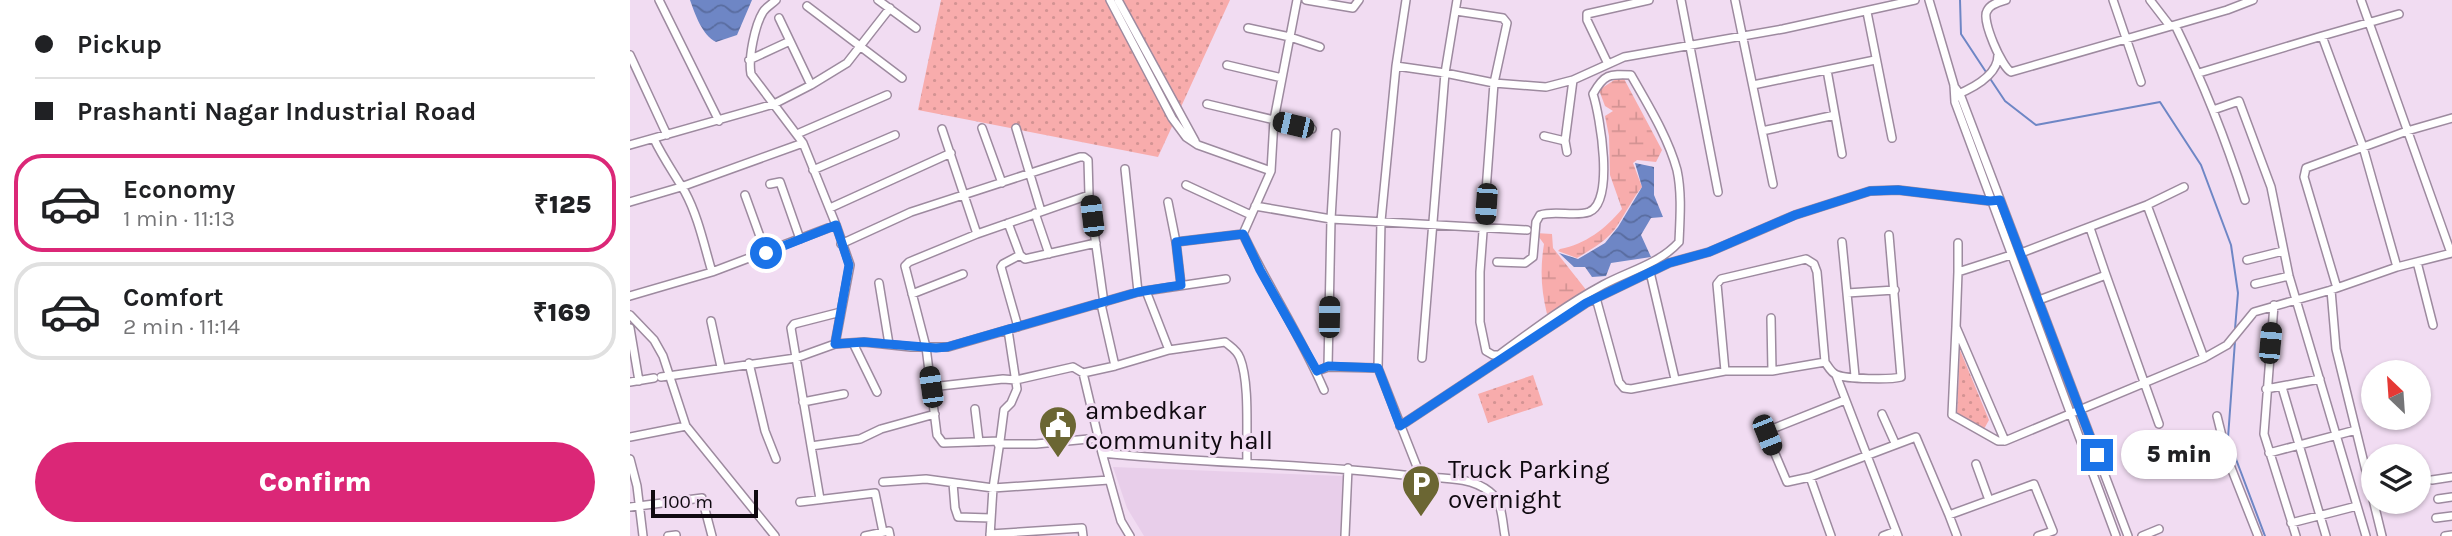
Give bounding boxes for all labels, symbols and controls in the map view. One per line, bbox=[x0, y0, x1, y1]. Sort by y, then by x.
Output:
text: Pickup bbox=[77, 29, 162, 60]
text: Prashanti Nagar Industrial Road bbox=[77, 96, 477, 127]
car bbox=[1271, 110, 1316, 140]
icon: car bbox=[39, 172, 102, 235]
text: Economy bbox=[123, 174, 235, 205]
car bbox=[1475, 182, 1498, 226]
text: ₹125 bbox=[534, 189, 591, 220]
car bbox=[1080, 194, 1105, 238]
text: 1 min · 11:13 bbox=[123, 205, 235, 232]
route start bbox=[750, 237, 782, 269]
icon: car bbox=[39, 280, 102, 343]
text: Comfort bbox=[123, 282, 224, 313]
car bbox=[1319, 296, 1340, 338]
text: ₹169 bbox=[533, 297, 591, 328]
text: 2 min · 11:14 bbox=[123, 313, 240, 340]
car bbox=[2258, 321, 2283, 365]
north arrow bbox=[2361, 360, 2431, 430]
map controls bbox=[2361, 360, 2431, 514]
car bbox=[918, 365, 945, 409]
place label: ambedkar community hall bbox=[1085, 395, 1273, 456]
public building icon: ambedkar community hall bbox=[1037, 404, 1079, 459]
car bbox=[1750, 412, 1785, 458]
callout: 5 min bbox=[2122, 430, 2237, 480]
route end bbox=[2081, 439, 2113, 471]
text: 5 min bbox=[2146, 441, 2212, 468]
button: Confirm bbox=[35, 442, 595, 522]
button: layers bbox=[2361, 444, 2431, 514]
place label: Truck Parking overnight bbox=[1448, 454, 1610, 515]
parking icon: Truck Parking overnight bbox=[1400, 463, 1442, 518]
scale bar bbox=[651, 487, 758, 519]
text: 100 m bbox=[662, 491, 713, 513]

